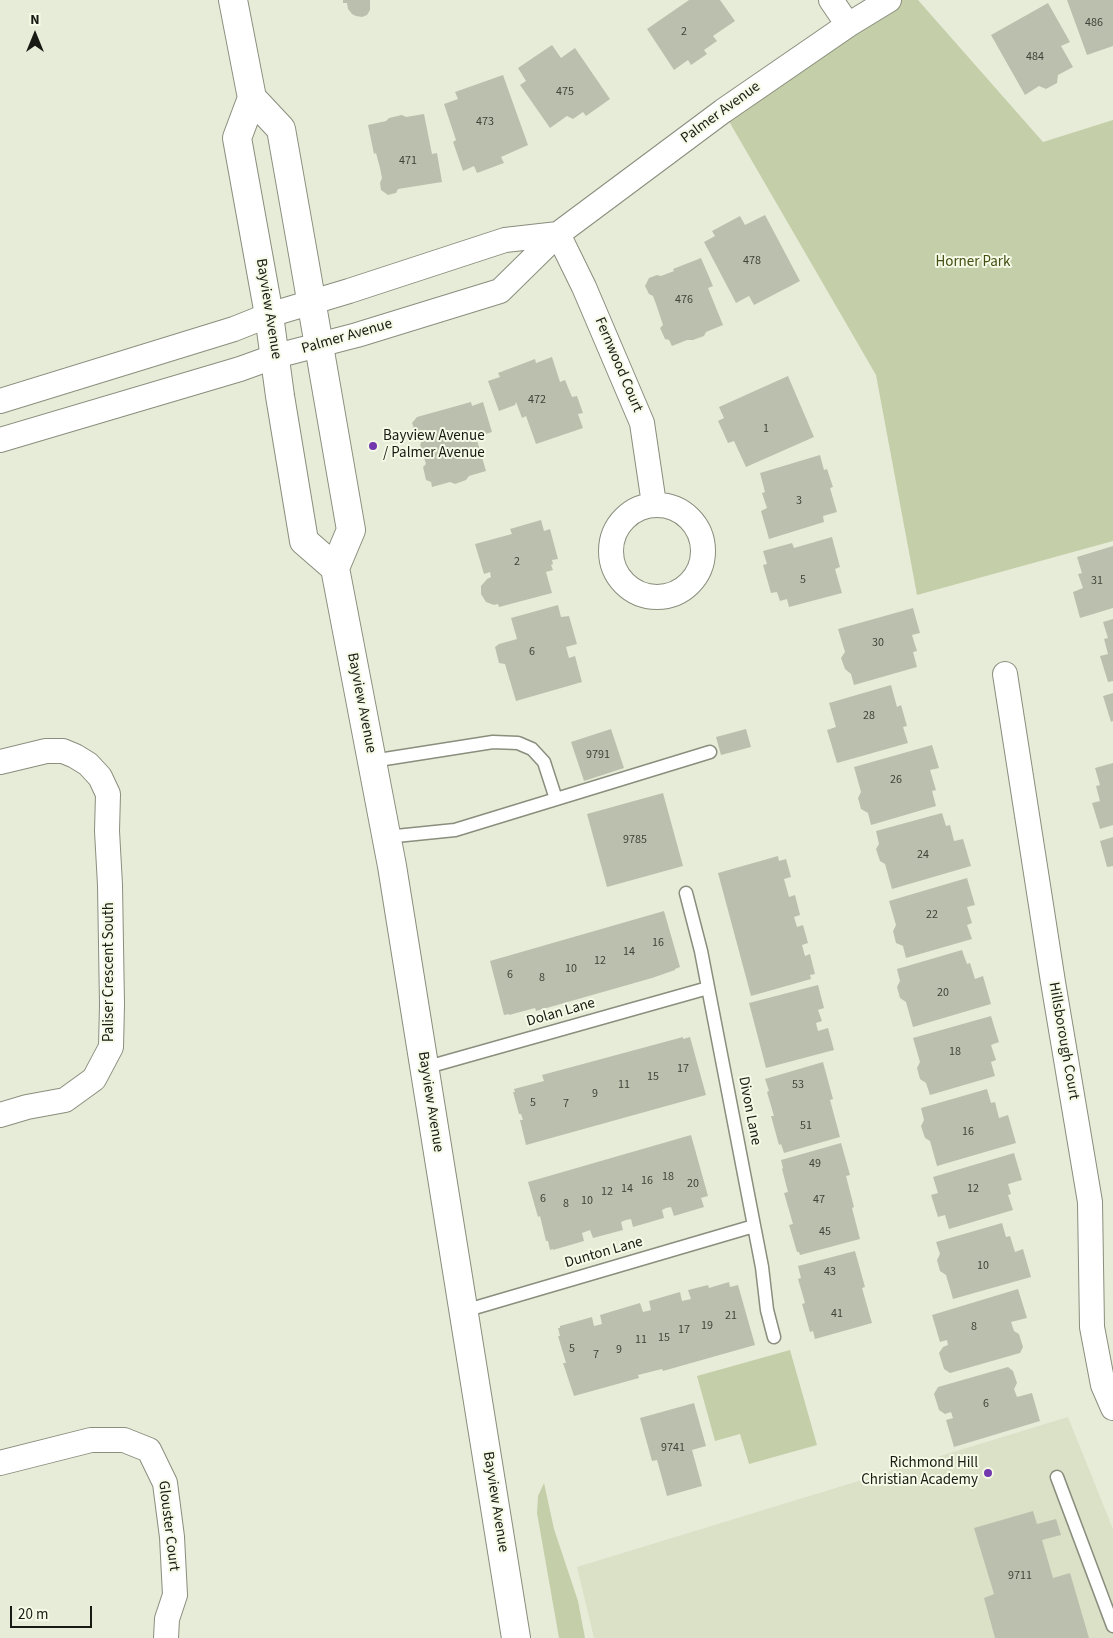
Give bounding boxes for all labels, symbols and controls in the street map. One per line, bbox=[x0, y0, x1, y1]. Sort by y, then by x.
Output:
north arrow bbox=[10, 10, 60, 60]
text: N bbox=[30, 10, 40, 30]
house number: 486 bbox=[1085, 16, 1103, 30]
house number: 2 bbox=[681, 25, 687, 39]
house number: 484 bbox=[1026, 50, 1044, 64]
street label: Palmer Avenue bbox=[678, 78, 764, 148]
house number: 475 bbox=[556, 85, 574, 99]
house number: 473 bbox=[476, 115, 494, 129]
house number: 471 bbox=[399, 154, 417, 168]
house number: 478 bbox=[743, 254, 761, 268]
park label: Horner Park bbox=[935, 254, 1011, 272]
street label: Bayview Avenue bbox=[251, 257, 285, 361]
house number: 476 bbox=[675, 293, 693, 307]
street label: Palmer Avenue bbox=[300, 315, 394, 359]
street label: Fernwood Court bbox=[590, 315, 646, 415]
house number: 472 bbox=[528, 393, 546, 407]
house number: 1 bbox=[763, 422, 769, 436]
place label: Bayview Avenue / Palmer Avenue bbox=[383, 428, 485, 463]
marker: Bayview Avenue / Palmer Avenue bbox=[367, 440, 379, 452]
house number: 3 bbox=[796, 494, 802, 508]
house number: 2 bbox=[514, 555, 520, 569]
house number: 5 bbox=[800, 573, 806, 587]
house number: 31 bbox=[1091, 574, 1103, 588]
house number: 30 bbox=[872, 636, 884, 650]
house number: 6 bbox=[529, 645, 535, 659]
street label: Bayview Avenue bbox=[342, 651, 380, 755]
house number: 28 bbox=[863, 709, 875, 723]
house number: 9791 bbox=[586, 748, 610, 762]
house number: 26 bbox=[890, 773, 902, 787]
house number: 9785 bbox=[623, 833, 647, 847]
house number: 24 bbox=[917, 848, 929, 862]
street label: Paliser Crescent South bbox=[101, 902, 119, 1042]
house number: 22 bbox=[926, 908, 938, 922]
house number: 16 bbox=[652, 936, 664, 950]
house number: 14 bbox=[623, 945, 635, 959]
house number: 12 bbox=[594, 954, 606, 968]
house number: 10 bbox=[565, 962, 577, 976]
house number: 6 bbox=[507, 968, 513, 982]
house number: 8 bbox=[539, 971, 545, 985]
street label: Hillsborough Court bbox=[1044, 981, 1082, 1101]
house number: 20 bbox=[937, 986, 949, 1000]
street label: Dolan Lane bbox=[525, 995, 597, 1031]
house number: 18 bbox=[949, 1045, 961, 1059]
street label: Bayview Avenue bbox=[413, 1050, 447, 1154]
house number: 17 bbox=[677, 1062, 689, 1076]
house number: 15 bbox=[647, 1070, 659, 1084]
street label: Divon Lane bbox=[734, 1075, 764, 1147]
house number: 11 bbox=[618, 1078, 630, 1092]
house number: 53 bbox=[792, 1078, 804, 1092]
house number: 9 bbox=[592, 1087, 598, 1101]
house number: 5 bbox=[530, 1096, 536, 1110]
house number: 7 bbox=[563, 1097, 569, 1111]
house number: 51 bbox=[800, 1119, 812, 1133]
house number: 16 bbox=[962, 1125, 974, 1139]
house number: 49 bbox=[809, 1157, 821, 1171]
house number: 18 bbox=[662, 1170, 674, 1184]
house number: 16 bbox=[641, 1174, 653, 1188]
house number: 20 bbox=[687, 1177, 699, 1191]
house number: 14 bbox=[621, 1182, 633, 1196]
house number: 12 bbox=[967, 1182, 979, 1196]
house number: 12 bbox=[601, 1185, 613, 1199]
house number: 6 bbox=[540, 1192, 546, 1206]
house number: 47 bbox=[813, 1193, 825, 1207]
house number: 10 bbox=[581, 1194, 593, 1208]
house number: 8 bbox=[563, 1197, 569, 1211]
house number: 45 bbox=[819, 1225, 831, 1239]
street label: Dunton Lane bbox=[563, 1233, 645, 1273]
house number: 10 bbox=[977, 1259, 989, 1273]
house number: 43 bbox=[824, 1265, 836, 1279]
house number: 41 bbox=[831, 1307, 843, 1321]
house number: 21 bbox=[725, 1309, 737, 1323]
house number: 19 bbox=[701, 1319, 713, 1333]
house number: 8 bbox=[971, 1320, 977, 1334]
house number: 17 bbox=[678, 1323, 690, 1337]
house number: 15 bbox=[658, 1331, 670, 1345]
house number: 11 bbox=[635, 1333, 647, 1347]
house number: 5 bbox=[569, 1342, 575, 1356]
house number: 9 bbox=[616, 1343, 622, 1357]
house number: 7 bbox=[593, 1348, 599, 1362]
house number: 6 bbox=[983, 1397, 989, 1411]
house number: 9741 bbox=[661, 1441, 685, 1455]
street label: Bayview Avenue bbox=[478, 1450, 512, 1554]
place label: Richmond Hill Christian Academy bbox=[861, 1455, 978, 1490]
marker: Richmond Hill Christian Academy bbox=[982, 1467, 994, 1479]
street label: Glouster Court bbox=[154, 1480, 182, 1572]
house number: 9711 bbox=[1008, 1569, 1032, 1583]
scale bar bbox=[12, 1596, 95, 1628]
text: 20 m bbox=[18, 1604, 48, 1625]

